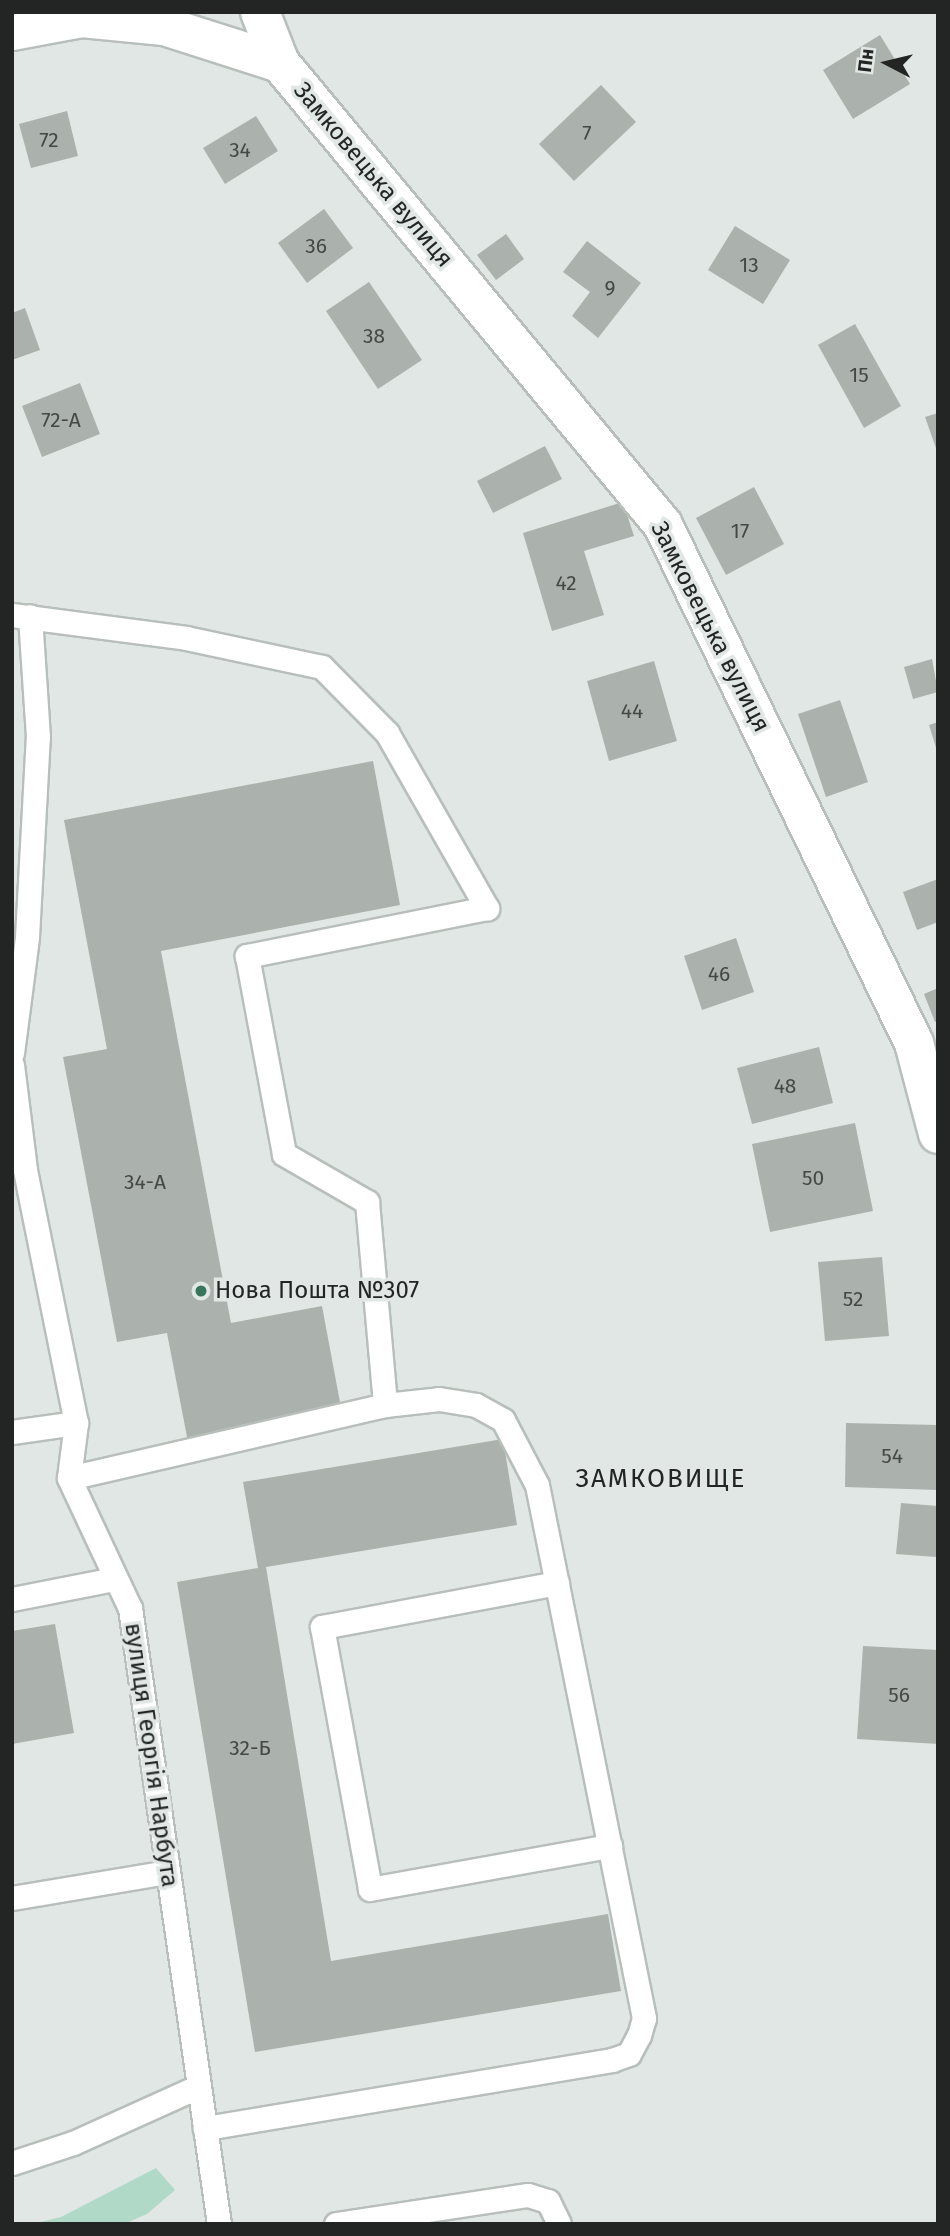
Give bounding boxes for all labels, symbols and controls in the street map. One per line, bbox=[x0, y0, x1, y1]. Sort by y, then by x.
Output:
north arrow bbox=[852, 28, 922, 98]
text: Пн bbox=[853, 47, 879, 74]
street label: Замковецька вулиця bbox=[287, 77, 459, 273]
house number: 7 bbox=[582, 120, 592, 146]
house number: 72 bbox=[39, 127, 59, 153]
house number: 34 bbox=[229, 137, 251, 163]
house number: 36 bbox=[305, 233, 327, 259]
house number: 13 bbox=[739, 252, 759, 278]
house number: 9 bbox=[604, 275, 616, 301]
house number: 38 bbox=[363, 323, 385, 349]
house number: 15 bbox=[849, 362, 869, 388]
house number: 72-А bbox=[41, 407, 81, 433]
street label: Замковецька вулиця bbox=[644, 517, 776, 737]
house number: 17 bbox=[731, 518, 749, 544]
house number: 42 bbox=[555, 570, 577, 596]
house number: 44 bbox=[621, 698, 643, 724]
house number: 46 bbox=[708, 961, 730, 987]
house number: 48 bbox=[774, 1073, 796, 1099]
house number: 50 bbox=[802, 1165, 824, 1191]
house number: 34-А bbox=[124, 1169, 166, 1195]
place label: Нова Пошта №307 bbox=[215, 1277, 419, 1305]
marker: Нова Пошта №307 bbox=[193, 1283, 209, 1299]
house number: 52 bbox=[843, 1286, 863, 1312]
house number: 54 bbox=[881, 1443, 903, 1469]
district label: ЗАМКОВИЩЕ bbox=[577, 1463, 745, 1495]
street label: вулиця Георгія Нарбута bbox=[118, 1621, 184, 1889]
house number: 56 bbox=[888, 1682, 910, 1708]
house number: 32-Б bbox=[229, 1735, 271, 1761]

